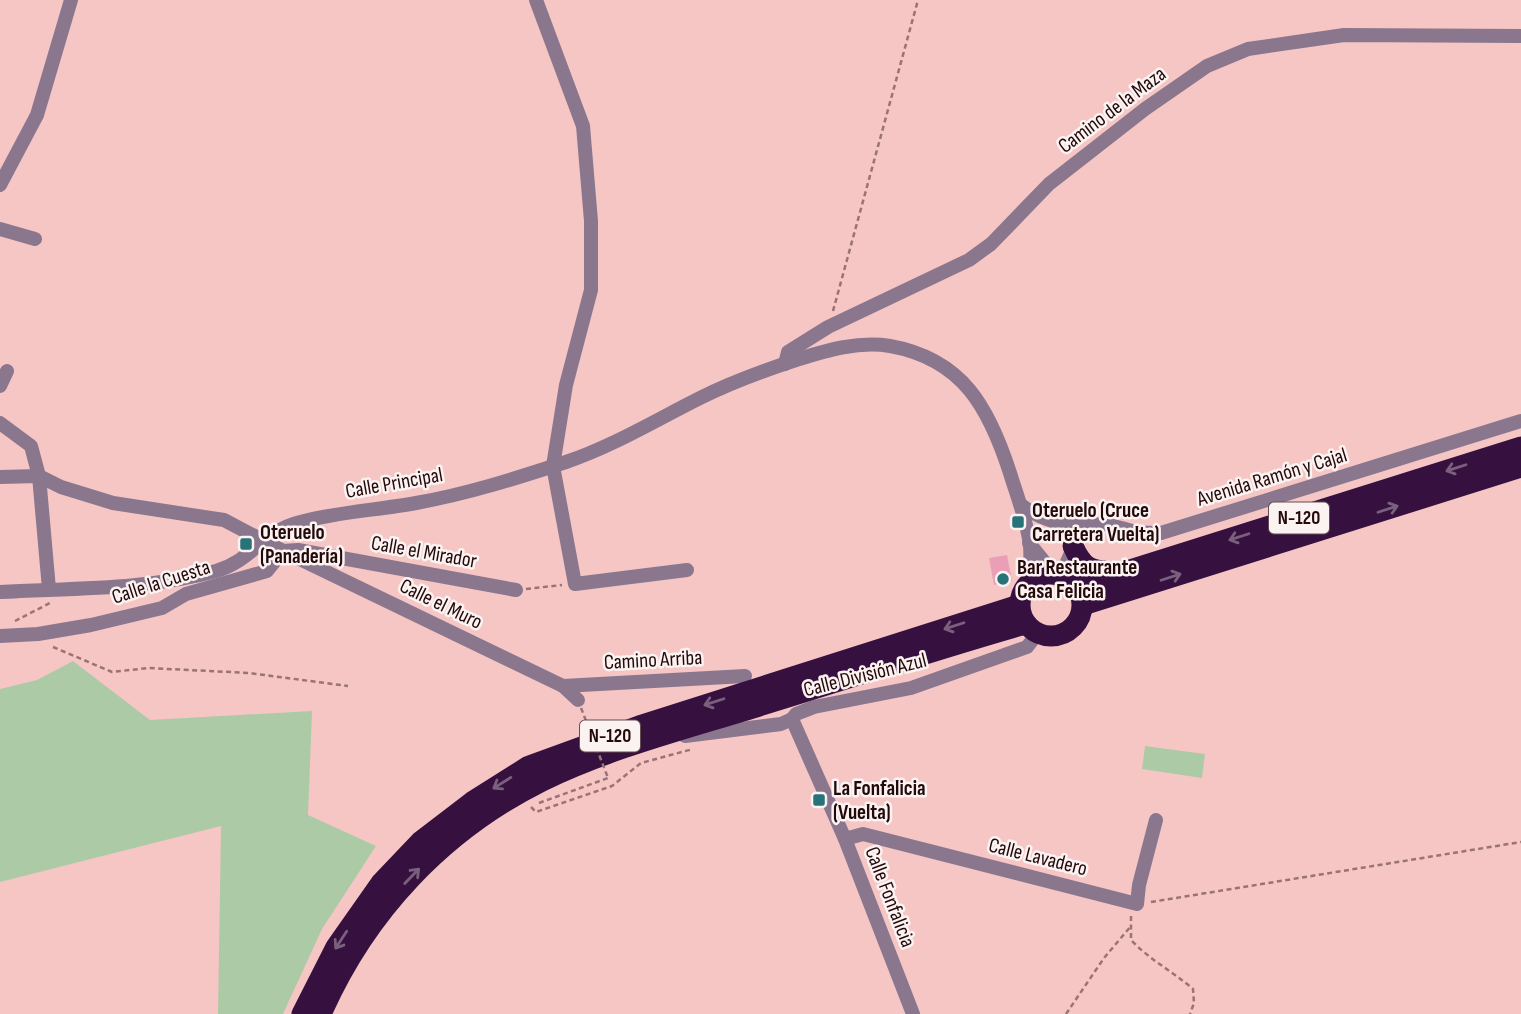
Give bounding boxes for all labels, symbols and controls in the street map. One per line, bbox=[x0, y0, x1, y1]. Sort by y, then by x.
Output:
street label: Camino de la Maza bbox=[1053, 61, 1171, 159]
street label: Avenida Ramón y Cajal bbox=[1193, 442, 1350, 512]
street label: Calle Principal bbox=[343, 462, 445, 504]
one-way arrow bbox=[1445, 462, 1467, 475]
place label: Oteruelo (Cruce Carretera Vuelta) bbox=[1032, 498, 1159, 547]
one-way arrow bbox=[1377, 501, 1399, 514]
road number: N-120 bbox=[1269, 503, 1329, 534]
marker: Oteruelo (Cruce Carretera Vuelta) bbox=[1010, 514, 1026, 530]
place label: Oteruelo (Panadería) bbox=[260, 520, 343, 569]
street label: Calle el Mirador bbox=[369, 530, 479, 574]
one-way arrow bbox=[1228, 531, 1250, 544]
marker: Oteruelo (Panadería) bbox=[238, 536, 254, 552]
street label: Calle la Cuesta bbox=[109, 554, 213, 610]
place label: Bar Restaurante Casa Felicia bbox=[1017, 555, 1137, 604]
one-way arrow bbox=[1160, 570, 1182, 583]
marker: Bar Restaurante Casa Felicia bbox=[995, 571, 1011, 587]
street label: Calle el Muro bbox=[396, 573, 486, 635]
one-way arrow bbox=[944, 620, 966, 633]
street label: Camino Arriba bbox=[603, 645, 703, 675]
street label: Calle División Azul bbox=[801, 648, 929, 702]
one-way arrow bbox=[703, 696, 725, 709]
road number: N-120 bbox=[580, 720, 640, 751]
one-way arrow bbox=[493, 776, 513, 790]
place label: La Fonfalicia (Vuelta) bbox=[833, 776, 926, 825]
marker: La Fonfalicia (Vuelta) bbox=[811, 792, 827, 808]
street label: Calle Lavadero bbox=[986, 833, 1090, 881]
street label: Calle Fonfalicia bbox=[859, 843, 921, 951]
one-way arrow bbox=[403, 868, 420, 885]
one-way arrow bbox=[333, 929, 347, 949]

